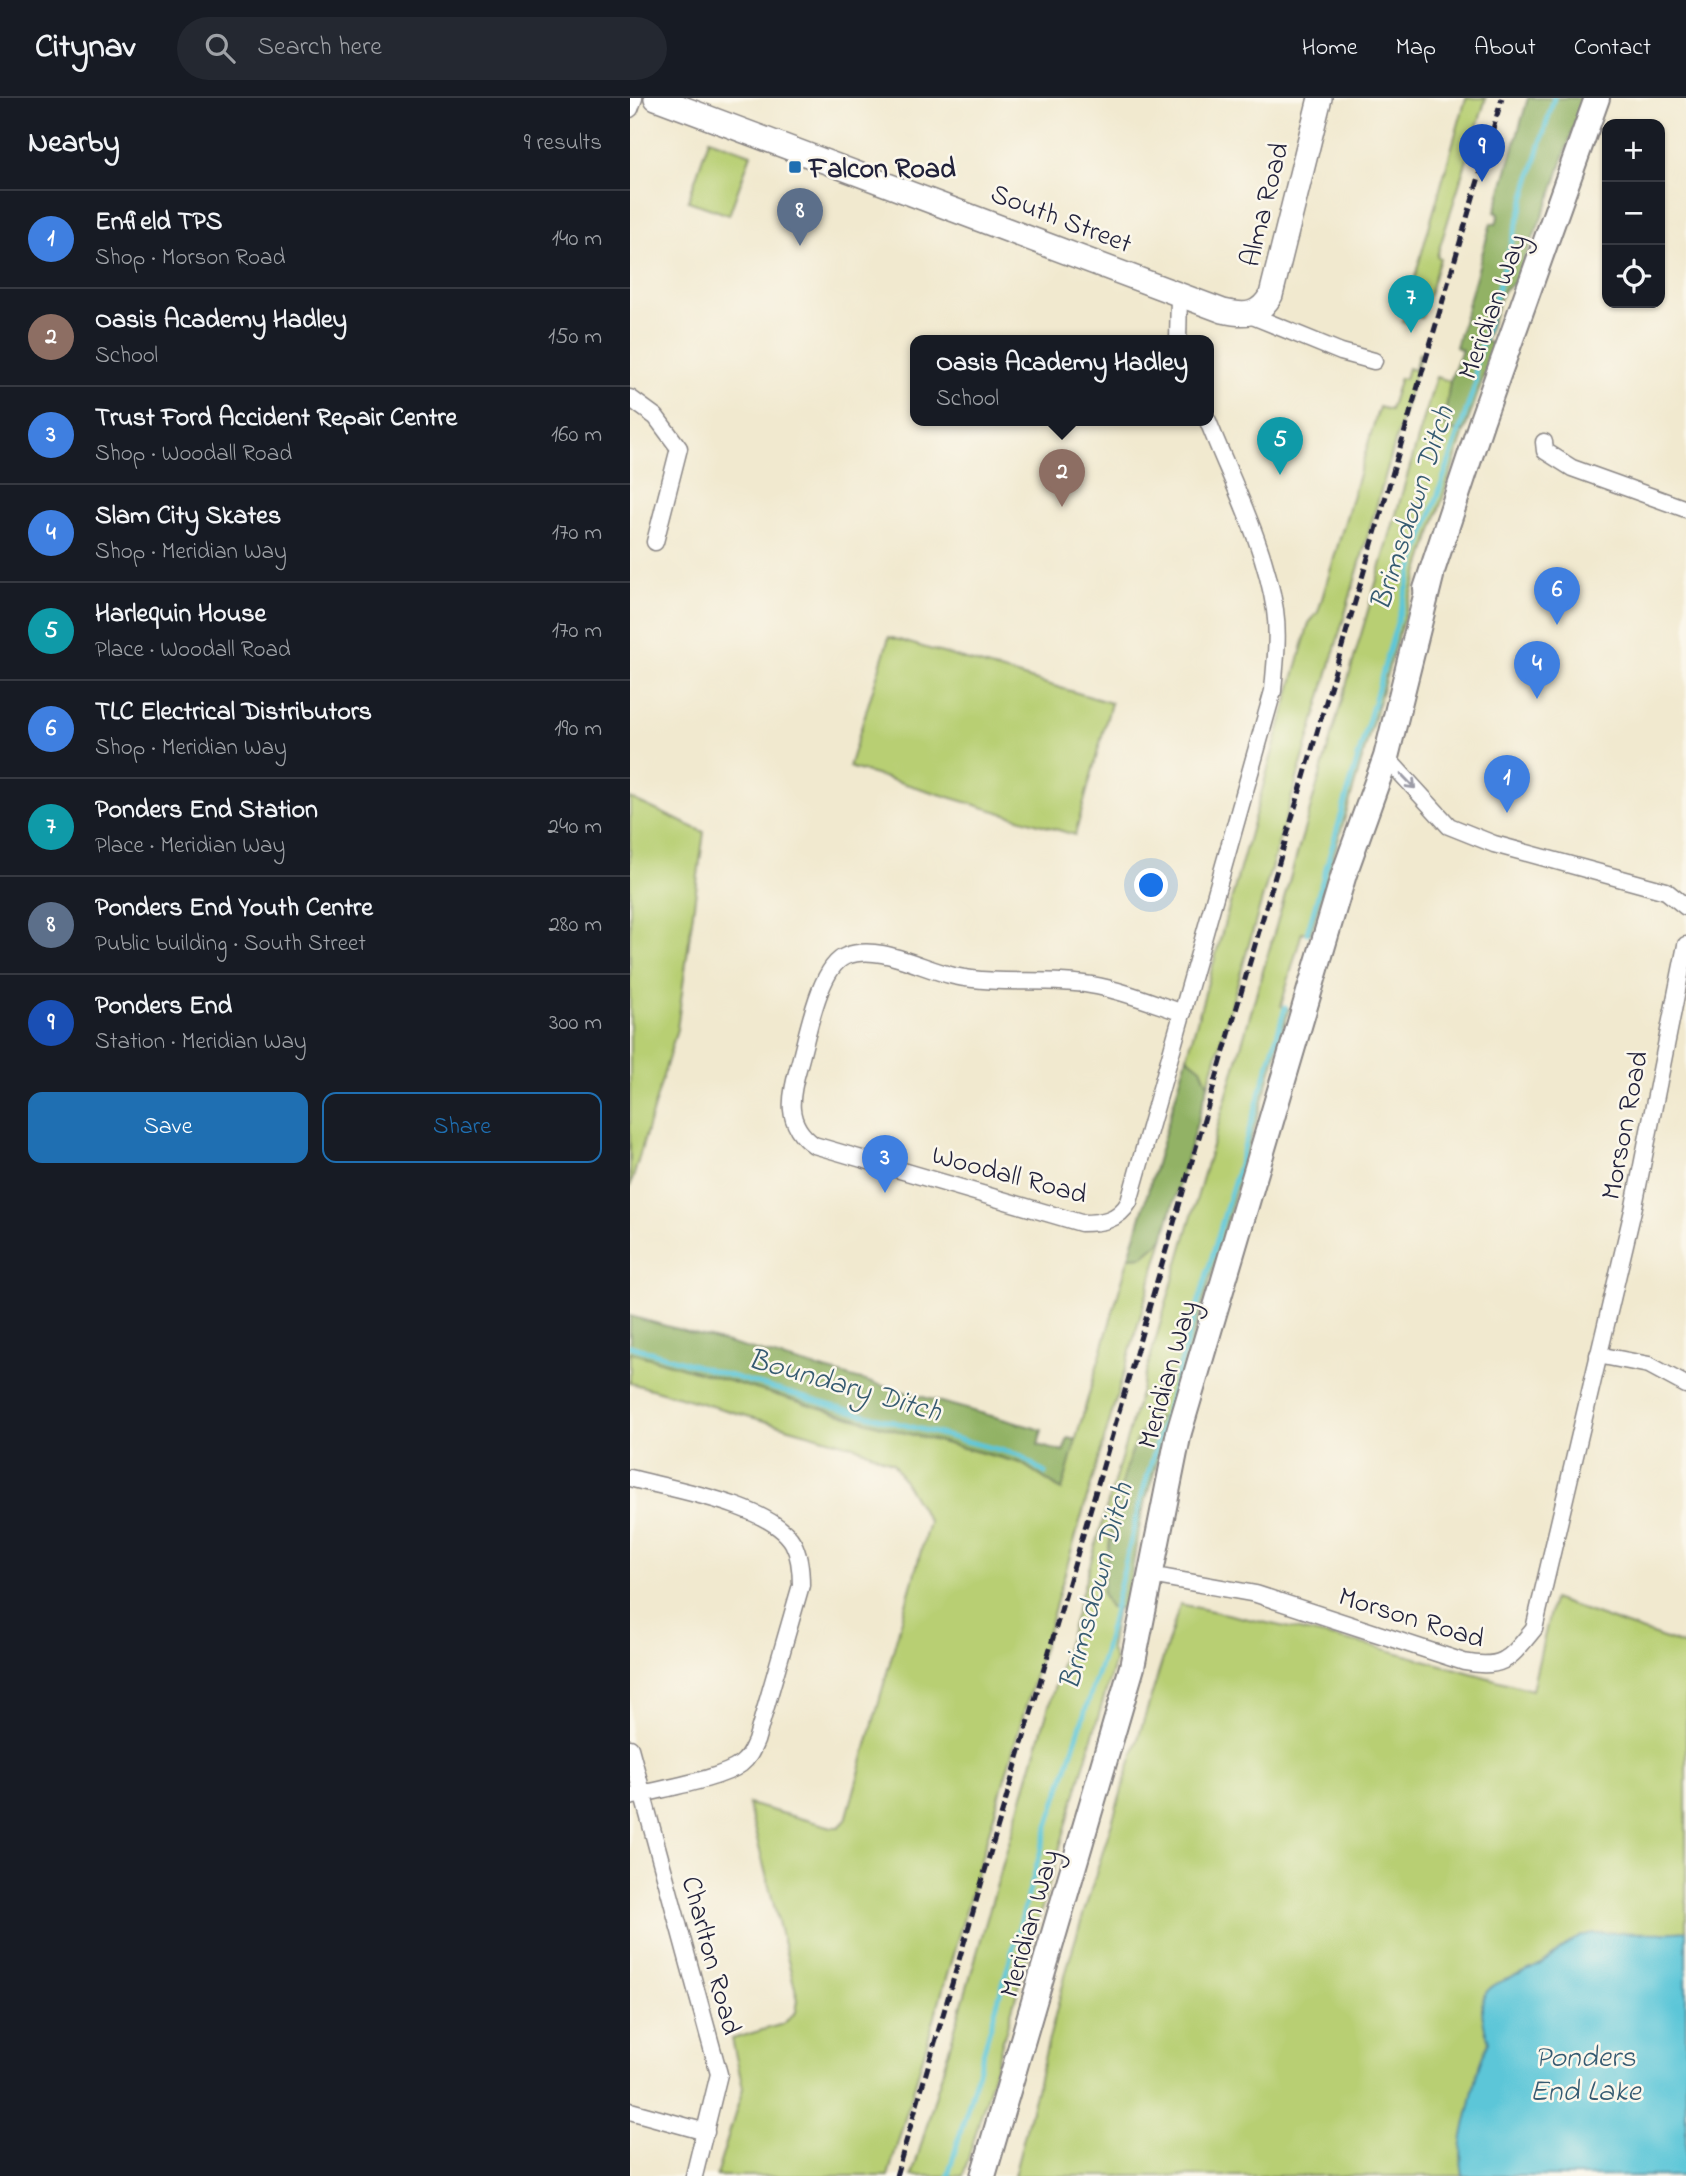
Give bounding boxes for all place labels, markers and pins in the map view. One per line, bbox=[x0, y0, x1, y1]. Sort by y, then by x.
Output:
pin: 9 bbox=[1459, 124, 1505, 182]
place label: Falcon Road bbox=[807, 150, 956, 191]
marker: Falcon Road bbox=[787, 159, 803, 175]
pin: 8 bbox=[777, 188, 823, 246]
pin: 7 bbox=[1388, 275, 1434, 333]
pin: 5 bbox=[1257, 417, 1303, 475]
pin: 2 bbox=[1039, 449, 1085, 507]
pin: 6 bbox=[1534, 567, 1580, 625]
pin: 4 bbox=[1514, 641, 1560, 699]
pin: 1 bbox=[1484, 755, 1530, 813]
pin: 3 bbox=[862, 1135, 908, 1193]

